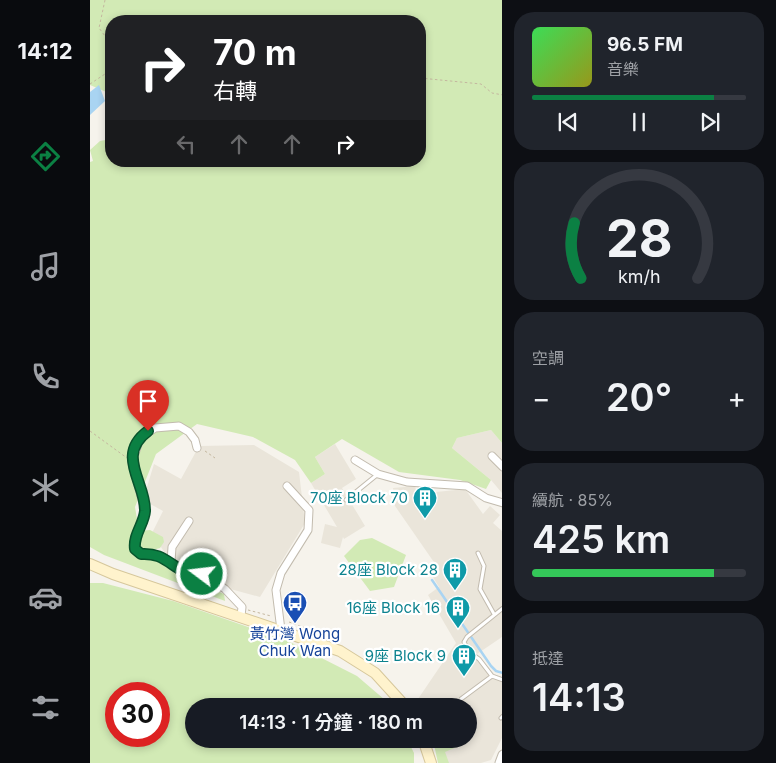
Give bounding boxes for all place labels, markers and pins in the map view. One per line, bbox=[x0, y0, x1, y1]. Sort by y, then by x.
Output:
pin bbox=[127, 380, 169, 431]
building icon: 70座 Block 70 bbox=[412, 485, 438, 519]
place label: 70座 Block 70 bbox=[310, 488, 408, 507]
building icon: 28座 Block 28 bbox=[442, 557, 468, 591]
place label: 28座 Block 28 bbox=[338, 560, 438, 579]
bus stop icon: 黃竹灣 Wong Chuk Wan bbox=[282, 590, 308, 624]
building icon: 16座 Block 16 bbox=[445, 595, 471, 629]
place label: 16座 Block 16 bbox=[347, 598, 440, 617]
place label: 黃竹灣 Wong Chuk Wan bbox=[250, 624, 340, 660]
building icon: 9座 Block 9 bbox=[451, 643, 477, 677]
place label: 9座 Block 9 bbox=[365, 646, 446, 665]

